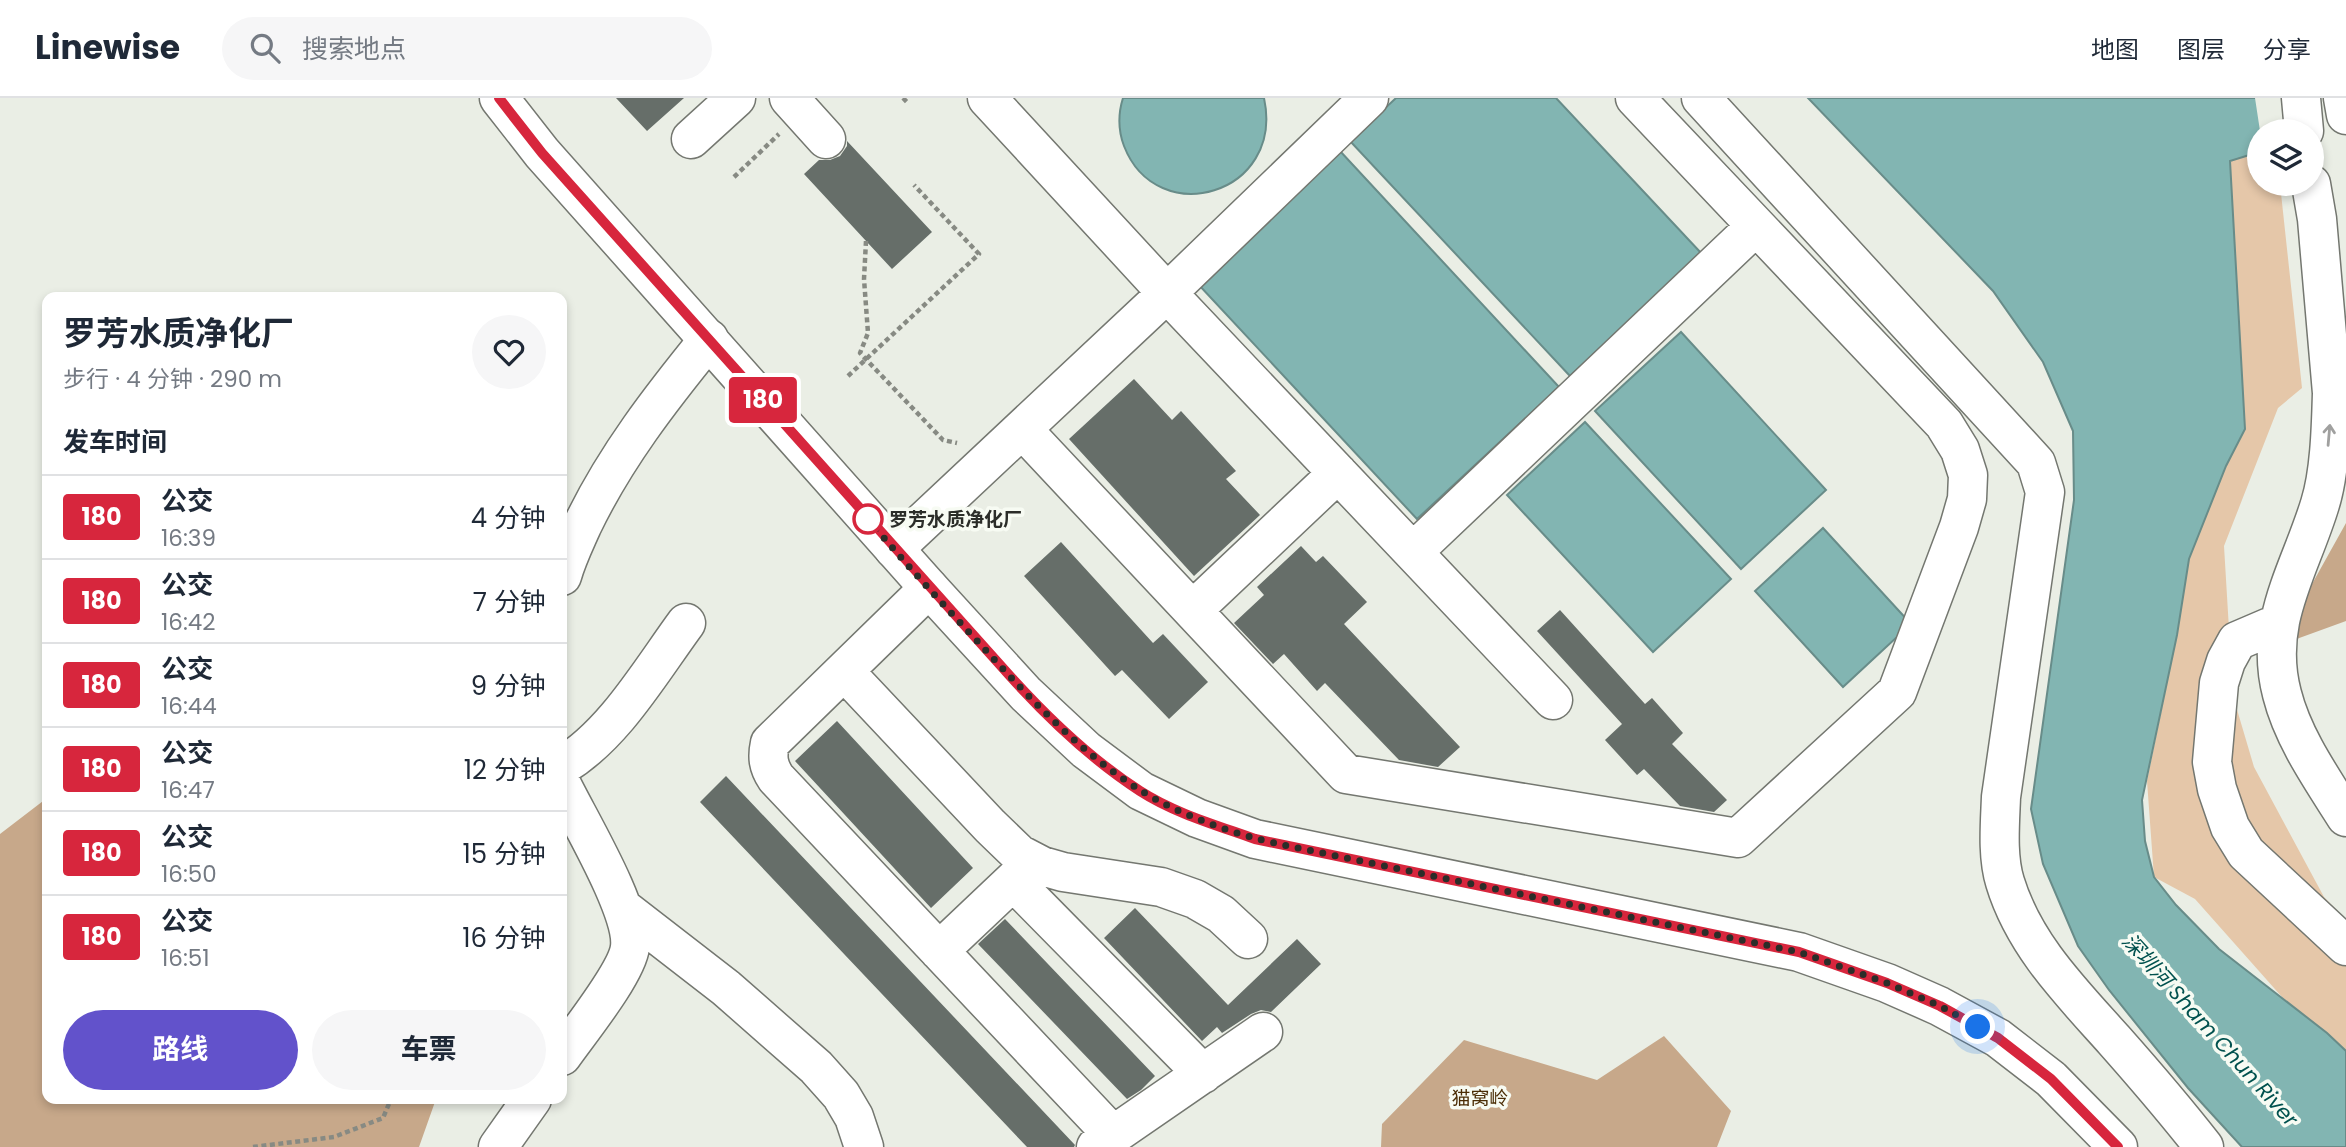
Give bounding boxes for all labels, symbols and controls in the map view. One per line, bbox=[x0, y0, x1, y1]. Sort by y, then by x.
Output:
search box bbox=[222, 17, 712, 80]
text: Linewise bbox=[35, 24, 180, 71]
icon: search bbox=[246, 29, 284, 67]
text: 搜索地点 bbox=[302, 31, 406, 67]
text: 地图 bbox=[2091, 33, 2139, 66]
text: 图层 bbox=[2177, 33, 2225, 66]
text: 分享 bbox=[2263, 33, 2311, 66]
map controls bbox=[2247, 119, 2324, 196]
button: layers bbox=[2247, 119, 2324, 196]
text: 罗芳水质净化厂 bbox=[63, 310, 294, 357]
button: heart bbox=[472, 315, 546, 389]
text: 步行 · 4 分钟 · 290 m bbox=[63, 363, 282, 395]
line badge: 180 bbox=[723, 377, 803, 423]
text: 180 bbox=[743, 383, 783, 416]
text: 发车时间 bbox=[63, 424, 167, 460]
one-way arrow bbox=[2323, 424, 2336, 447]
text: 公交 bbox=[161, 483, 213, 519]
text: 180 bbox=[81, 500, 122, 533]
text: 4 分钟 bbox=[471, 500, 546, 536]
marker: 罗芳水质净化厂 bbox=[853, 504, 883, 534]
place label: 罗芳水质净化厂 bbox=[889, 506, 1022, 533]
text: 16:39 bbox=[161, 522, 216, 554]
text: 公交 bbox=[161, 567, 213, 603]
text: 180 bbox=[81, 584, 122, 617]
text: 7 分钟 bbox=[473, 584, 546, 620]
text: 16:42 bbox=[161, 606, 216, 638]
text: 公交 bbox=[161, 651, 213, 687]
text: 180 bbox=[81, 668, 122, 701]
text: 9 分钟 bbox=[471, 668, 546, 704]
text: 16:44 bbox=[161, 690, 217, 722]
text: 公交 bbox=[161, 735, 213, 771]
text: 180 bbox=[81, 752, 122, 785]
text: 12 分钟 bbox=[464, 752, 546, 788]
text: 16:47 bbox=[161, 774, 215, 806]
text: 公交 bbox=[161, 819, 213, 855]
text: 180 bbox=[81, 836, 122, 869]
text: 15 分钟 bbox=[462, 836, 546, 872]
text: 16:50 bbox=[161, 858, 217, 890]
text: 公交 bbox=[161, 903, 213, 939]
text: 180 bbox=[81, 920, 122, 953]
text: 16 分钟 bbox=[462, 920, 546, 956]
water label: 深圳河 Sham Chun River bbox=[2116, 927, 2306, 1133]
text: 16:51 bbox=[161, 942, 210, 974]
your location bbox=[1960, 1009, 1995, 1044]
button: 路线 bbox=[63, 1010, 298, 1090]
button: 车票 bbox=[312, 1010, 546, 1090]
park label: 猫窝岭 bbox=[1451, 1085, 1509, 1112]

